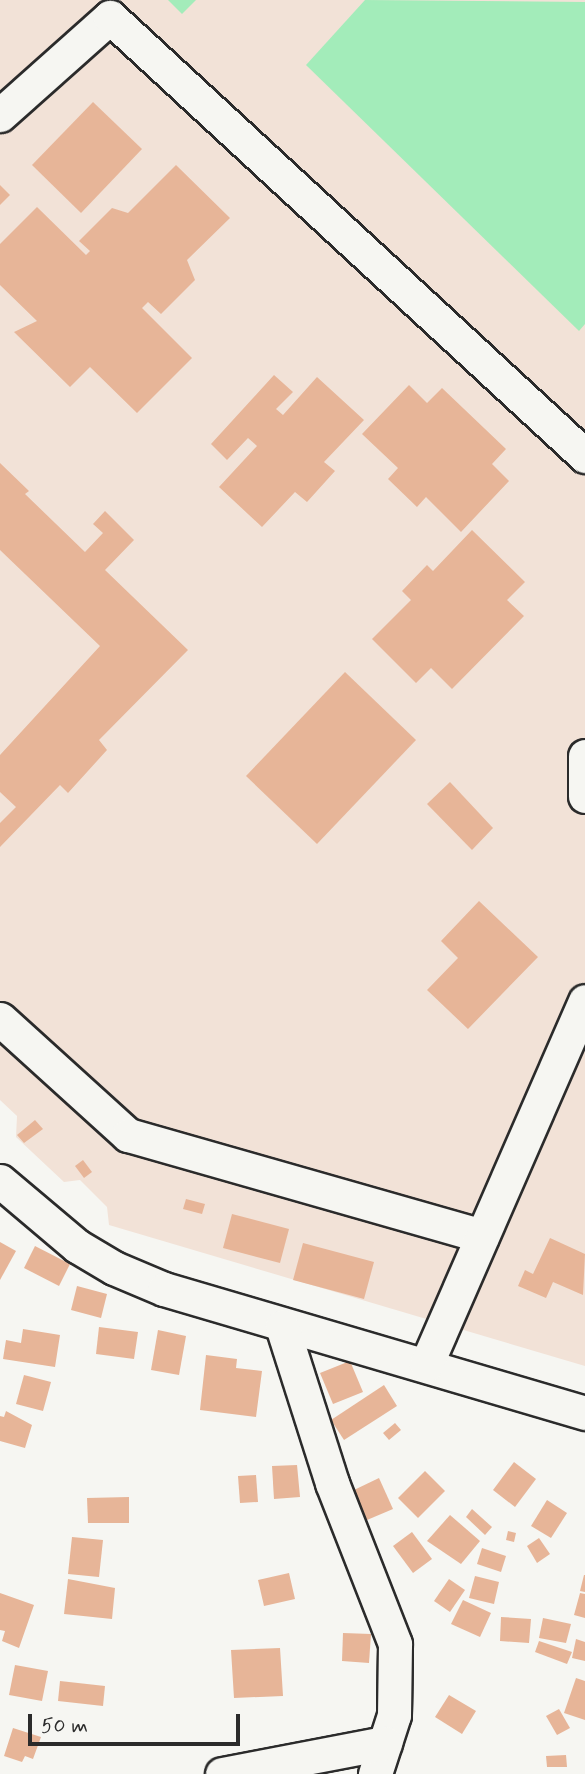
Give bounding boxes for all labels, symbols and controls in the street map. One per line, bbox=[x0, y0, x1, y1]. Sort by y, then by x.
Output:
scale bar bbox=[32, 1700, 243, 1744]
text: 50 m bbox=[41, 1712, 88, 1740]

